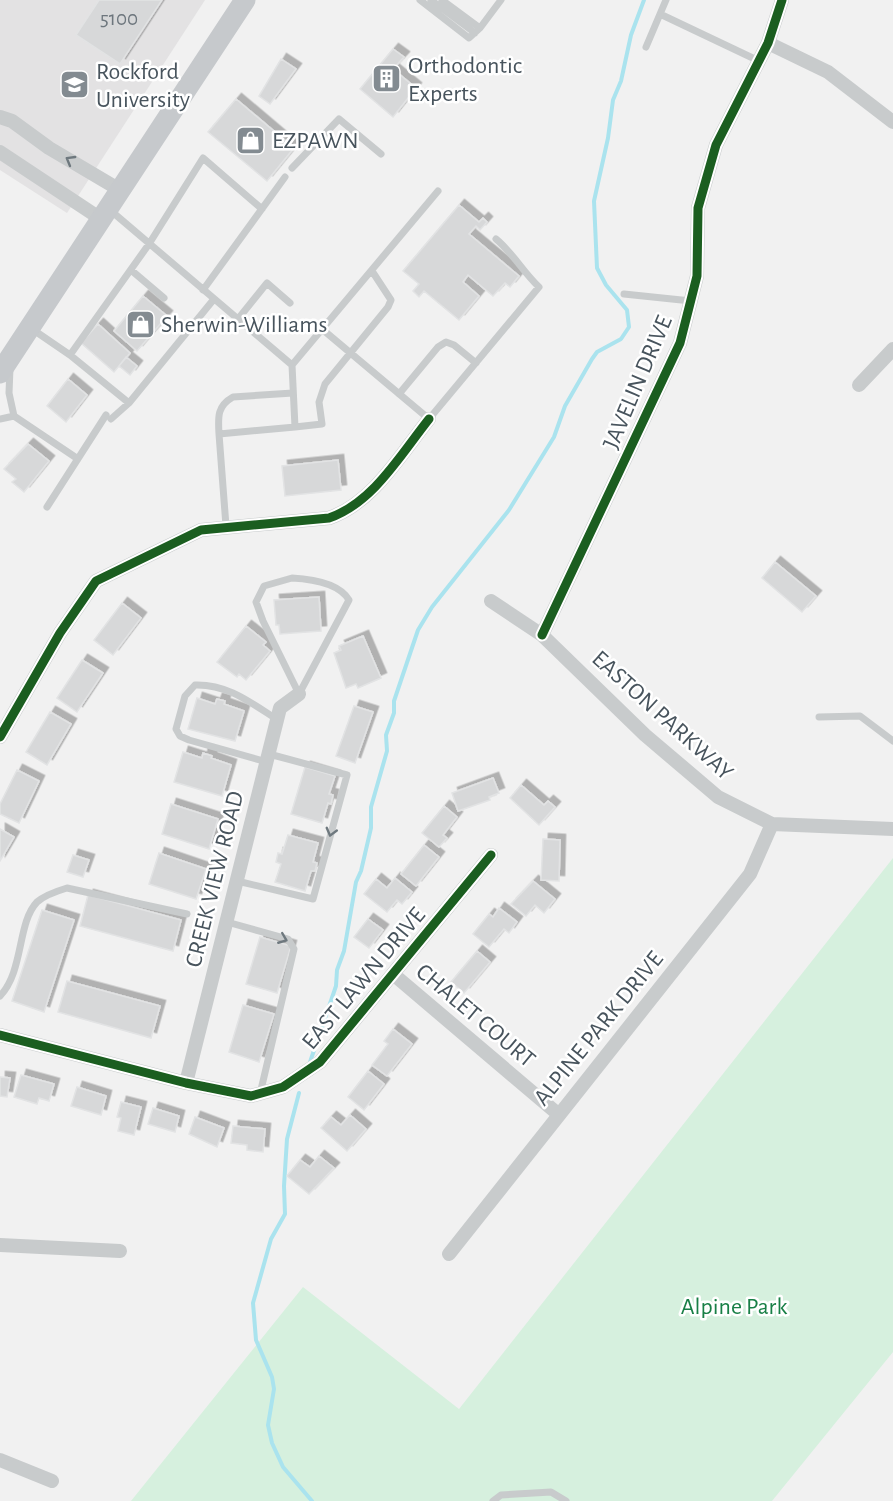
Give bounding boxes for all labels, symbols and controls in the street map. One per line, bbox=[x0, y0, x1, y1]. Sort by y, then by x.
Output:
house number: 5100 bbox=[100, 8, 138, 29]
place label: Orthodontic Experts bbox=[408, 54, 522, 106]
place label: Rockford University bbox=[96, 60, 190, 112]
building icon: Orthodontic Experts bbox=[371, 63, 403, 95]
school or university icon: Rockford University bbox=[59, 69, 91, 101]
shop icon: EZPAWN bbox=[235, 124, 267, 156]
place label: EZPAWN bbox=[272, 129, 359, 153]
one-way arrow bbox=[66, 156, 76, 168]
shop icon: Sherwin-Williams bbox=[124, 308, 156, 340]
street label: JAVELIN DRIVE bbox=[599, 312, 677, 453]
place label: Sherwin-Williams bbox=[161, 313, 327, 337]
street label: EASTON PARKWAY bbox=[587, 646, 738, 785]
street label: CREEK VIEW ROAD bbox=[182, 789, 248, 970]
one-way arrow bbox=[326, 826, 338, 836]
street label: EAST LAWN DRIVE bbox=[298, 903, 430, 1054]
one-way arrow bbox=[276, 932, 287, 944]
street label: ALPINE PARK DRIVE bbox=[530, 947, 668, 1110]
street label: CHALET COURT bbox=[411, 959, 540, 1072]
park label: Alpine Park bbox=[681, 1295, 787, 1319]

